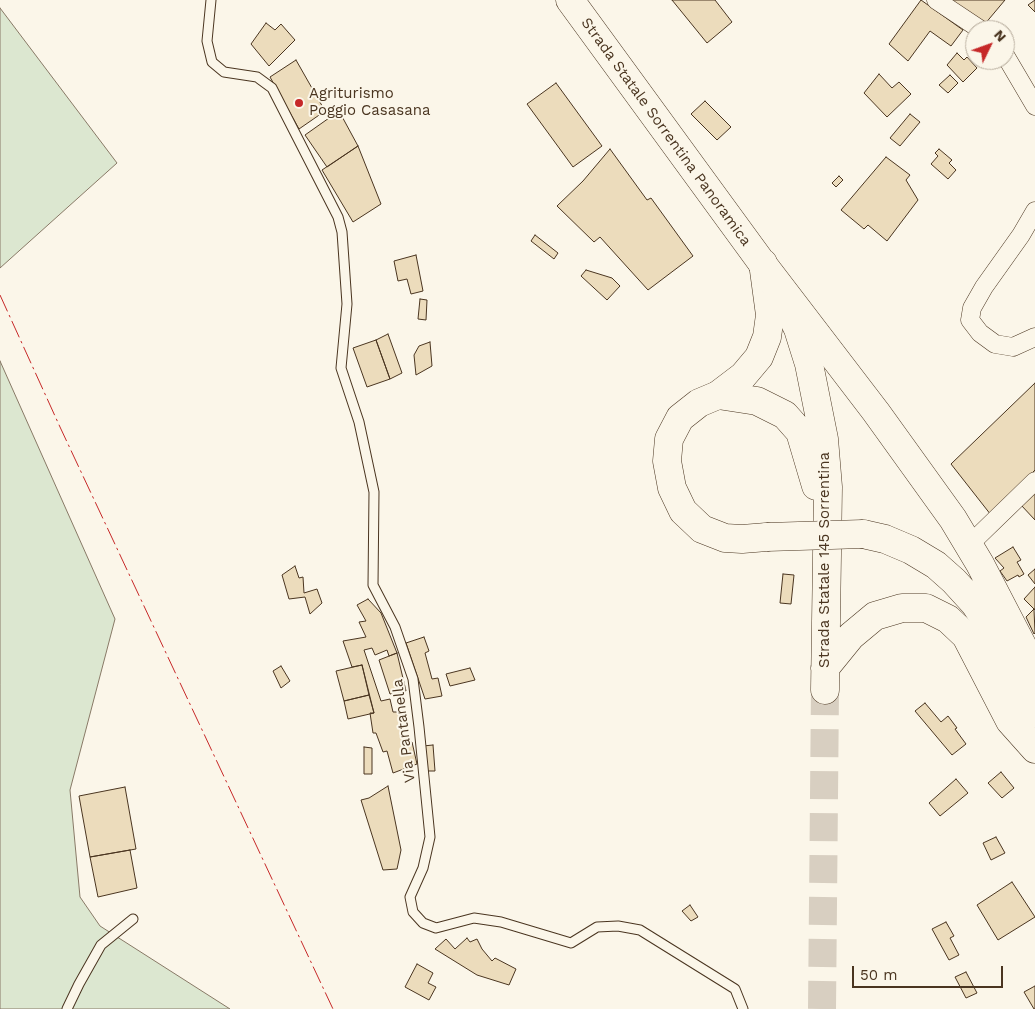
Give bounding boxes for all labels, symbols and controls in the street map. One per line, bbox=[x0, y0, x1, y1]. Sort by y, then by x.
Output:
street label: Strada Statale Sorrentina Panoramica bbox=[577, 14, 755, 250]
north arrow bbox=[965, 20, 1015, 70]
text: N bbox=[991, 26, 1010, 45]
place label: Agriturismo Poggio Casasana bbox=[309, 85, 430, 120]
marker: Agriturismo Poggio Casasana bbox=[293, 97, 305, 109]
street label: Strada Statale 145 Sorrentina bbox=[816, 452, 834, 668]
street label: Via Pantanella bbox=[389, 678, 419, 784]
scale bar bbox=[855, 956, 1006, 988]
text: 50 m bbox=[860, 966, 897, 984]

